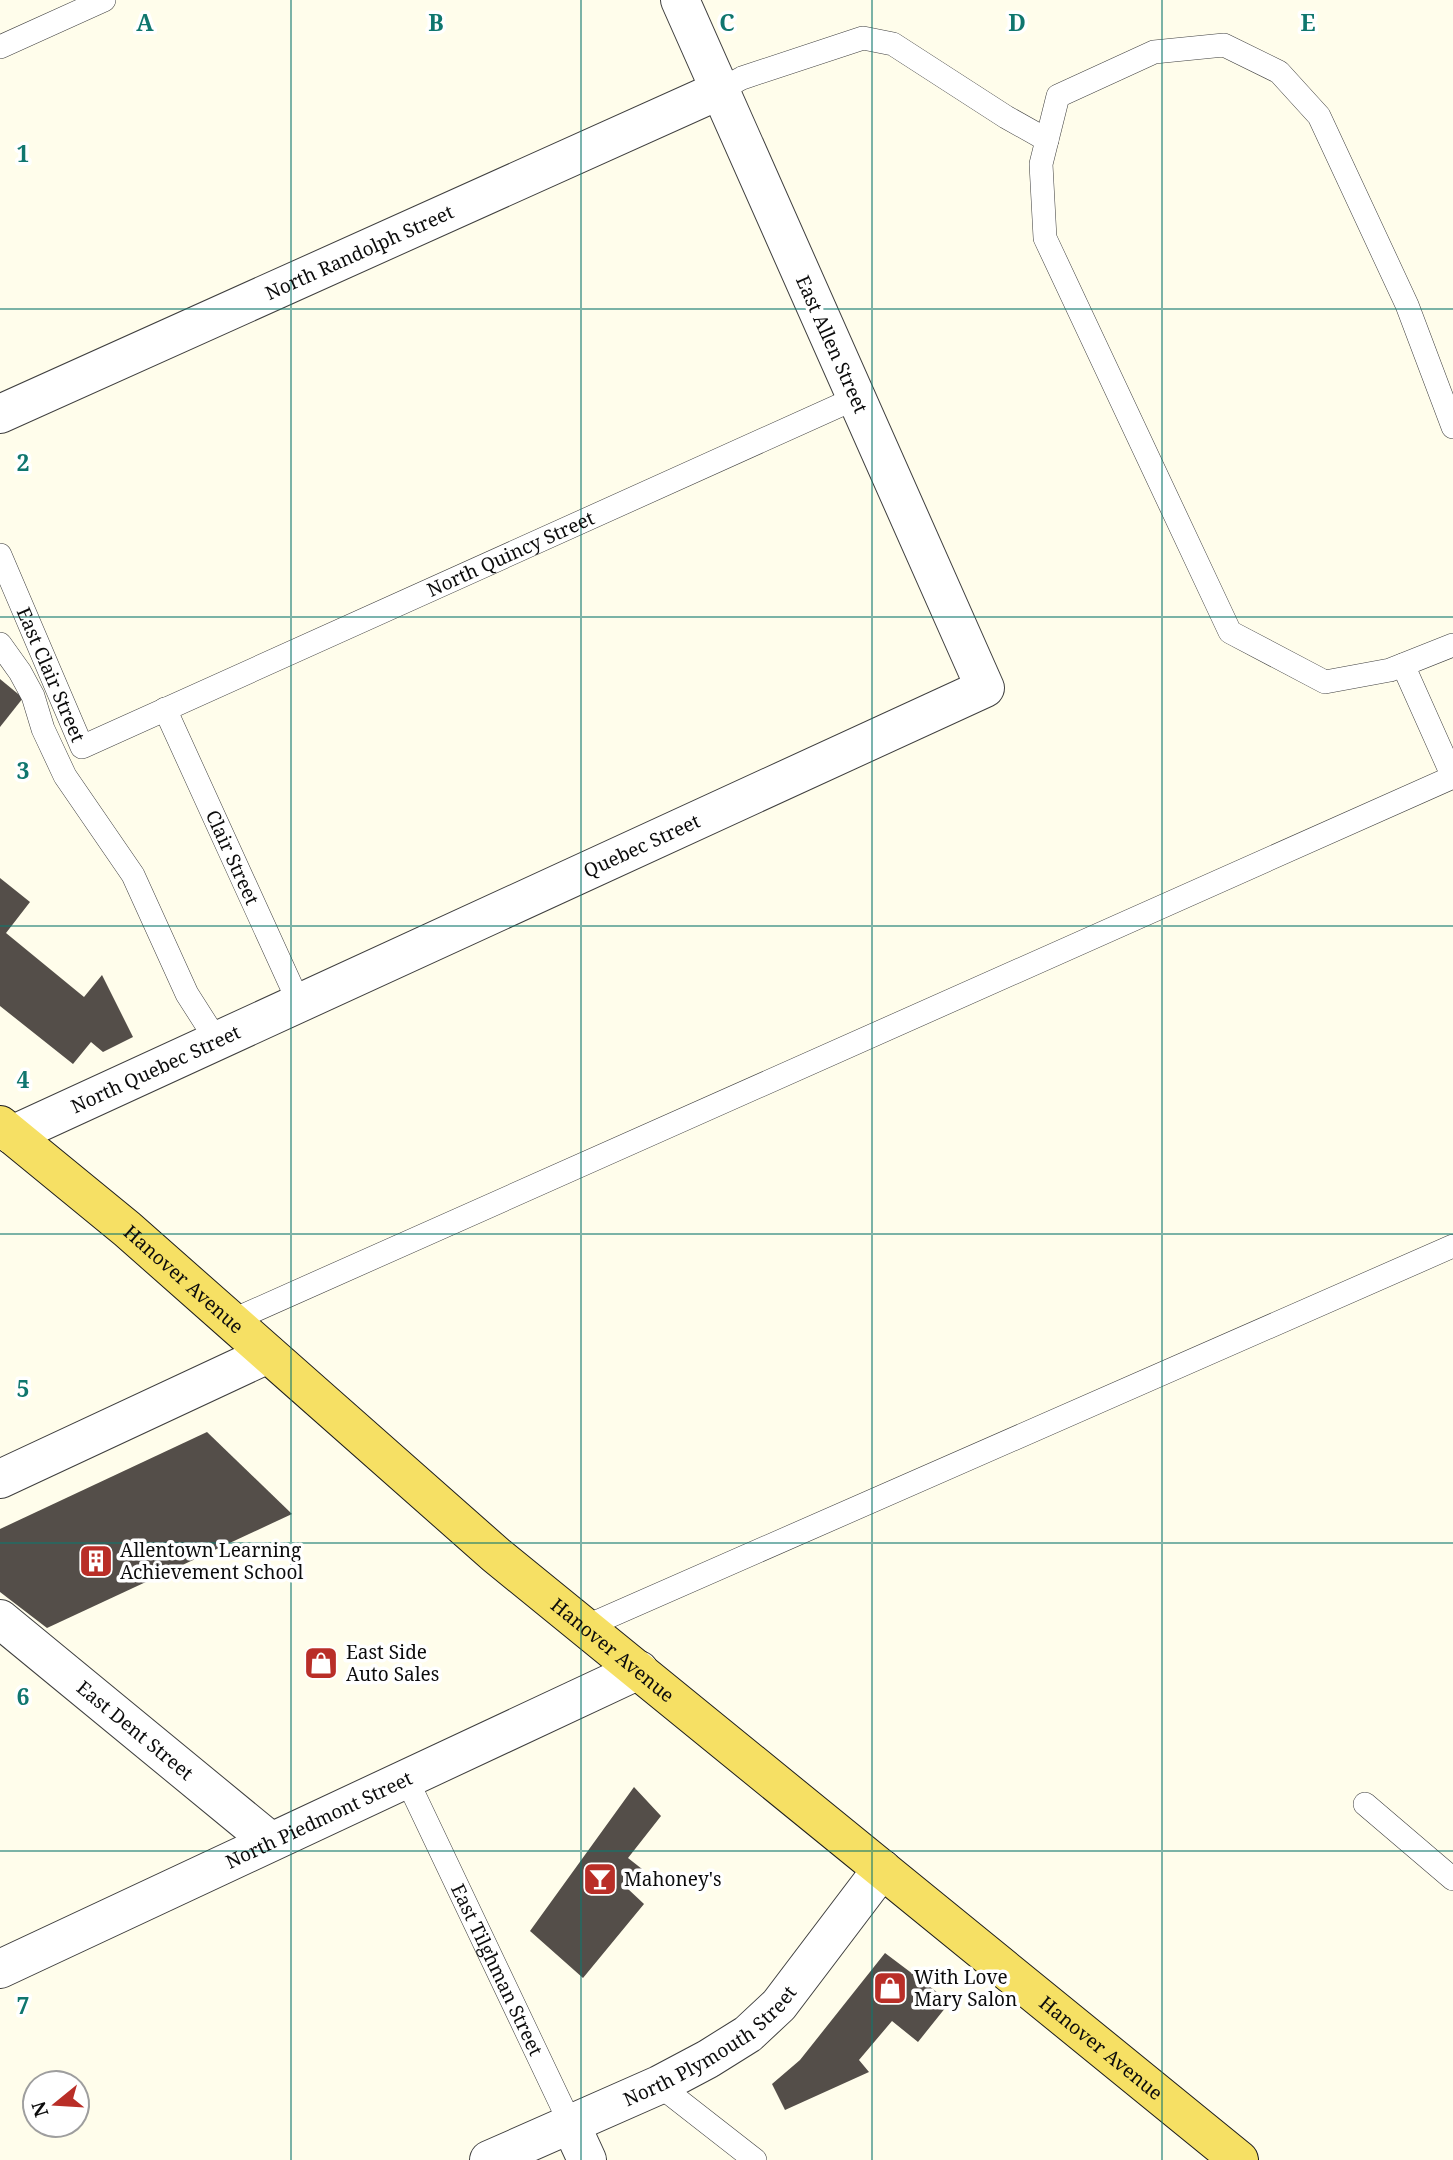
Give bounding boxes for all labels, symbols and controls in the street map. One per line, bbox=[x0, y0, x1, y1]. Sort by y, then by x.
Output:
text: A bbox=[136, 6, 154, 38]
text: B bbox=[428, 6, 444, 38]
text: C bbox=[719, 6, 735, 38]
text: D bbox=[1008, 6, 1026, 38]
text: E bbox=[1300, 6, 1316, 38]
text: 1 bbox=[17, 137, 30, 169]
street label: North Randolph Street bbox=[261, 199, 458, 306]
street label: East Allen Street bbox=[790, 271, 874, 417]
text: 2 bbox=[17, 446, 30, 478]
street label: North Quincy Street bbox=[423, 505, 599, 603]
street label: East Clair Street bbox=[11, 603, 91, 746]
text: 3 bbox=[17, 754, 30, 786]
street label: Clair Street bbox=[200, 806, 266, 909]
street label: Quebec Street bbox=[579, 808, 704, 884]
street label: North Quebec Street bbox=[67, 1019, 245, 1119]
text: 4 bbox=[17, 1063, 30, 1095]
street label: Hanover Avenue bbox=[118, 1219, 249, 1339]
text: 5 bbox=[17, 1372, 30, 1404]
place label: Allentown Learning Achievement School bbox=[120, 1537, 304, 1585]
building icon: Allentown Learning Achievement School bbox=[77, 1542, 115, 1580]
street label: Hanover Avenue bbox=[546, 1592, 680, 1708]
place label: East Side Auto Sales bbox=[346, 1639, 439, 1687]
shop icon: East Side Auto Sales bbox=[302, 1644, 340, 1682]
street label: East Dent Street bbox=[71, 1674, 199, 1786]
text: 6 bbox=[17, 1680, 30, 1712]
street label: North Piedmont Street bbox=[221, 1765, 417, 1875]
bar icon: Mahoney's bbox=[581, 1860, 619, 1898]
place label: Mahoney's bbox=[624, 1866, 721, 1892]
street label: East Tilghman Street bbox=[445, 1879, 549, 2060]
place label: With Love Mary Salon bbox=[914, 1964, 1017, 2012]
shop icon: With Love Mary Salon bbox=[871, 1969, 909, 2007]
street label: North Plymouth Street bbox=[619, 1980, 802, 2112]
text: 7 bbox=[17, 1989, 30, 2021]
street label: Hanover Avenue bbox=[1034, 1990, 1168, 2106]
north arrow bbox=[21, 2069, 91, 2139]
text: N bbox=[25, 2098, 55, 2120]

